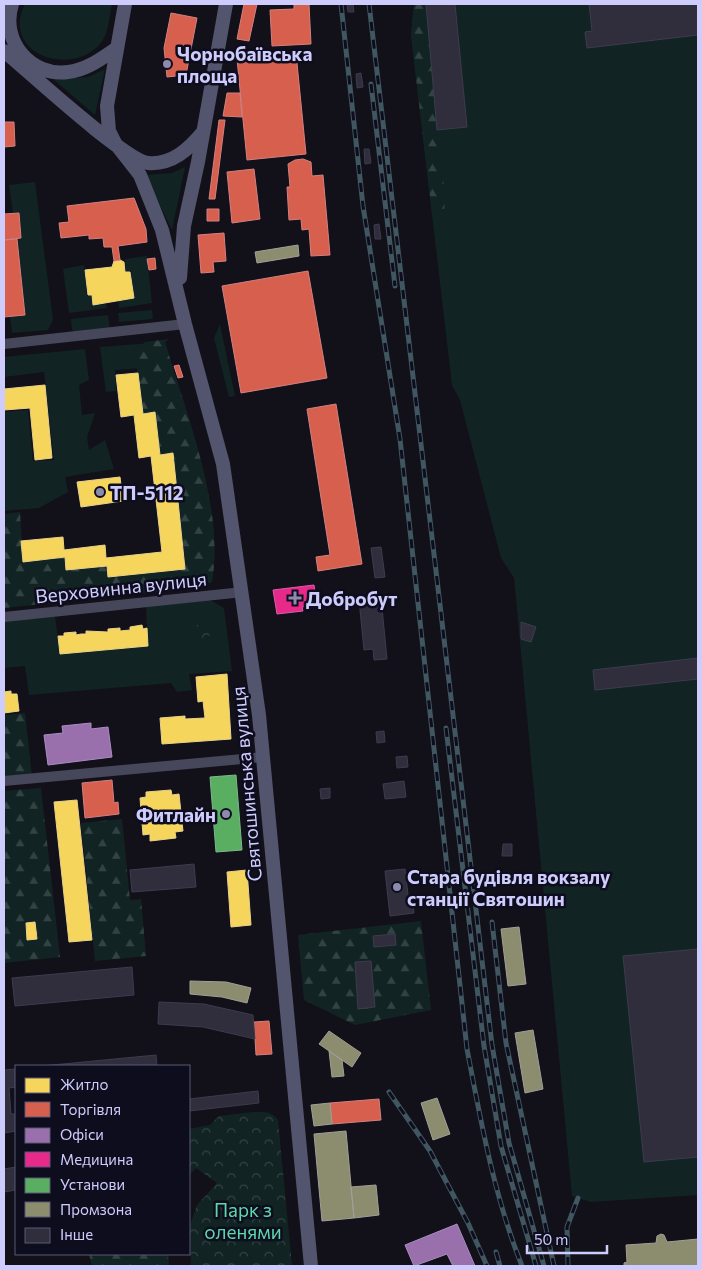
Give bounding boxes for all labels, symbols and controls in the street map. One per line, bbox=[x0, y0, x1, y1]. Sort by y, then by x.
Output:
place label: Чорнобаївська площа bbox=[177, 42, 312, 87]
marker: Чорнобаївська площа bbox=[161, 58, 173, 70]
place label: ТП-5112 bbox=[110, 481, 184, 504]
marker: ТП-5112 bbox=[94, 486, 106, 498]
street label: Верховинна вулиця bbox=[34, 567, 208, 607]
place label: Добробут bbox=[306, 587, 397, 610]
marker: Добробут bbox=[288, 591, 302, 605]
street label: Святошинська вулиця bbox=[226, 686, 266, 882]
place label: Фитлайн bbox=[136, 803, 216, 826]
marker: Фитлайн bbox=[220, 808, 232, 820]
place label: Стара будівля вокзалу станції Святошин bbox=[407, 865, 611, 910]
marker: Стара будівля вокзалу станції Святошин bbox=[391, 881, 403, 893]
legend bbox=[15, 1065, 190, 1255]
text: Житло bbox=[60, 1075, 108, 1093]
text: Торгівля bbox=[60, 1100, 121, 1118]
text: Офіси bbox=[60, 1125, 104, 1143]
text: Медицина bbox=[60, 1150, 133, 1168]
text: Установи bbox=[60, 1175, 125, 1193]
park label: Парк з оленями bbox=[204, 1198, 282, 1243]
text: Промзона bbox=[60, 1200, 132, 1218]
scale bar bbox=[527, 1222, 607, 1254]
text: Інше bbox=[60, 1225, 93, 1243]
text: 50 m bbox=[534, 1230, 568, 1248]

